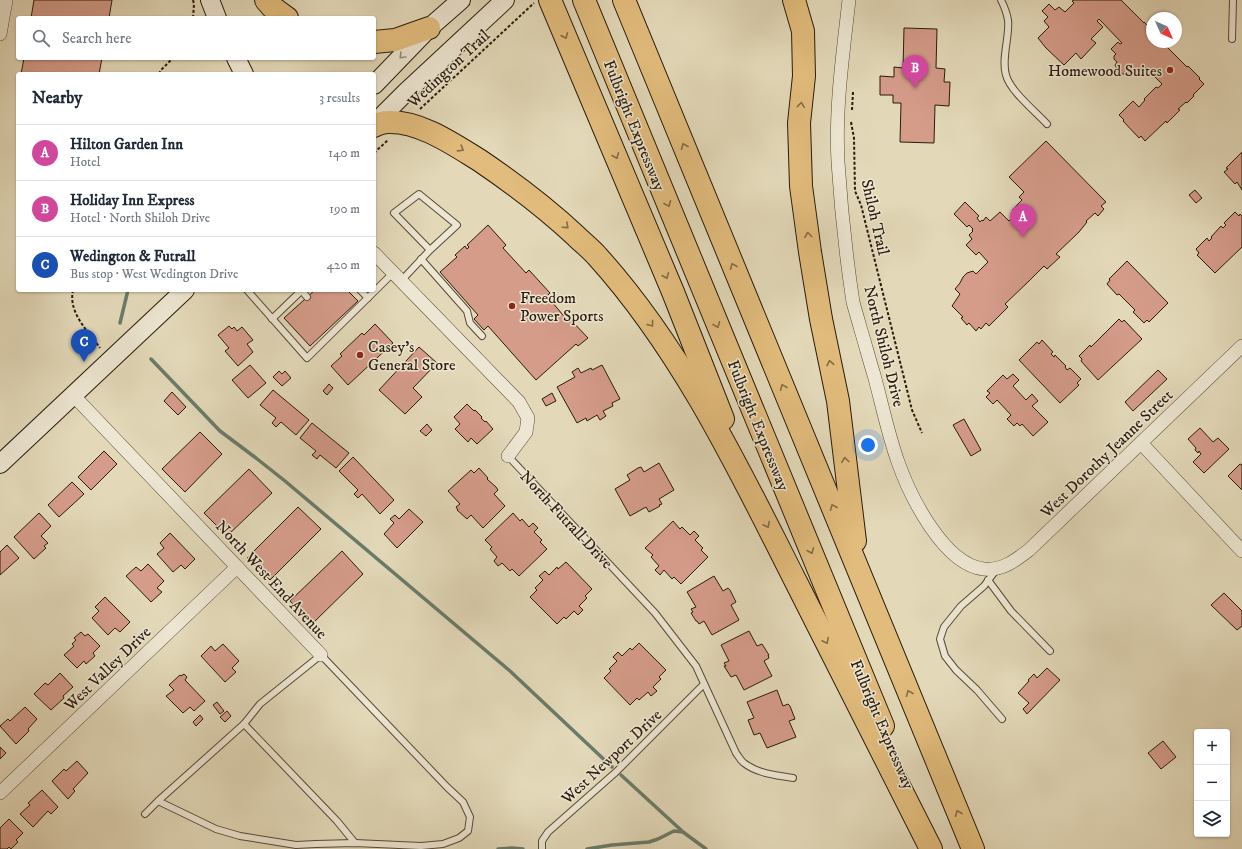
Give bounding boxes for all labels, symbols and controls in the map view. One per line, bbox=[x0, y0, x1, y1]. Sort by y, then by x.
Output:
north arrow bbox=[1146, 12, 1182, 48]
search box bbox=[16, 16, 376, 60]
street label: Wedington Trail bbox=[403, 25, 494, 113]
icon: search bbox=[30, 27, 52, 49]
text: Search here bbox=[62, 29, 131, 48]
one-way arrow bbox=[561, 32, 569, 39]
one-way arrow bbox=[399, 51, 407, 59]
pin: B bbox=[902, 55, 928, 88]
street label: Fulbright Expressway bbox=[599, 57, 670, 194]
place label: Homewood Suites bbox=[1048, 61, 1162, 81]
marker: Homewood Suites bbox=[1165, 65, 1175, 75]
text: Nearby bbox=[32, 87, 82, 109]
text: 3 results bbox=[319, 90, 360, 106]
one-way arrow bbox=[796, 102, 805, 108]
text: Hilton Garden Inn bbox=[70, 135, 183, 154]
one-way arrow bbox=[681, 143, 689, 151]
text: A bbox=[41, 145, 49, 161]
text: 140 m bbox=[328, 145, 360, 161]
one-way arrow bbox=[457, 145, 464, 152]
one-way arrow bbox=[611, 151, 619, 159]
text: Hotel bbox=[70, 154, 101, 170]
street label: Shiloh Trail bbox=[857, 177, 894, 257]
text: Holiday Inn Express bbox=[70, 191, 194, 210]
one-way arrow bbox=[663, 200, 671, 208]
text: B bbox=[41, 201, 49, 217]
text: 190 m bbox=[329, 201, 360, 217]
pin: A bbox=[1010, 204, 1036, 237]
text: Hotel · North Shiloh Drive bbox=[70, 210, 210, 226]
one-way arrow bbox=[561, 222, 568, 229]
one-way arrow bbox=[803, 232, 812, 238]
text: Wedington & Futrall bbox=[70, 247, 195, 266]
text: C bbox=[41, 257, 49, 273]
text: 420 m bbox=[327, 257, 360, 273]
one-way arrow bbox=[730, 263, 738, 270]
text: Bus stop · West Wedington Drive bbox=[70, 266, 238, 282]
one-way arrow bbox=[661, 272, 669, 279]
street label: North Shiloh Drive bbox=[859, 284, 909, 409]
place label: Freedom Power Sports bbox=[520, 288, 604, 326]
marker: Freedom Power Sports bbox=[507, 301, 517, 311]
one-way arrow bbox=[646, 320, 654, 327]
one-way arrow bbox=[713, 321, 721, 328]
pin: C bbox=[71, 329, 97, 362]
place label: Casey's General Store bbox=[368, 337, 456, 375]
marker: Casey's General Store bbox=[355, 350, 365, 360]
street label: Fulbright Expressway bbox=[723, 357, 794, 494]
one-way arrow bbox=[827, 360, 835, 366]
one-way arrow bbox=[780, 383, 788, 391]
street label: West Dorothy Jeanne Street bbox=[1036, 385, 1177, 523]
your location bbox=[858, 435, 878, 455]
one-way arrow bbox=[841, 457, 850, 463]
street label: North Futrall Drive bbox=[516, 466, 617, 573]
one-way arrow bbox=[829, 503, 837, 510]
street label: North West End Avenue bbox=[211, 516, 332, 643]
one-way arrow bbox=[762, 520, 770, 528]
one-way arrow bbox=[806, 547, 814, 554]
street label: West Valley Drive bbox=[59, 622, 156, 716]
one-way arrow bbox=[821, 636, 829, 644]
street label: Fulbright Expressway bbox=[846, 657, 919, 793]
one-way arrow bbox=[906, 689, 914, 697]
street label: West Newport Drive bbox=[557, 705, 666, 809]
map controls bbox=[1194, 729, 1230, 837]
button: + bbox=[1194, 729, 1230, 765]
button: − bbox=[1194, 765, 1230, 801]
button: layers bbox=[1194, 801, 1230, 837]
one-way arrow bbox=[955, 809, 963, 816]

